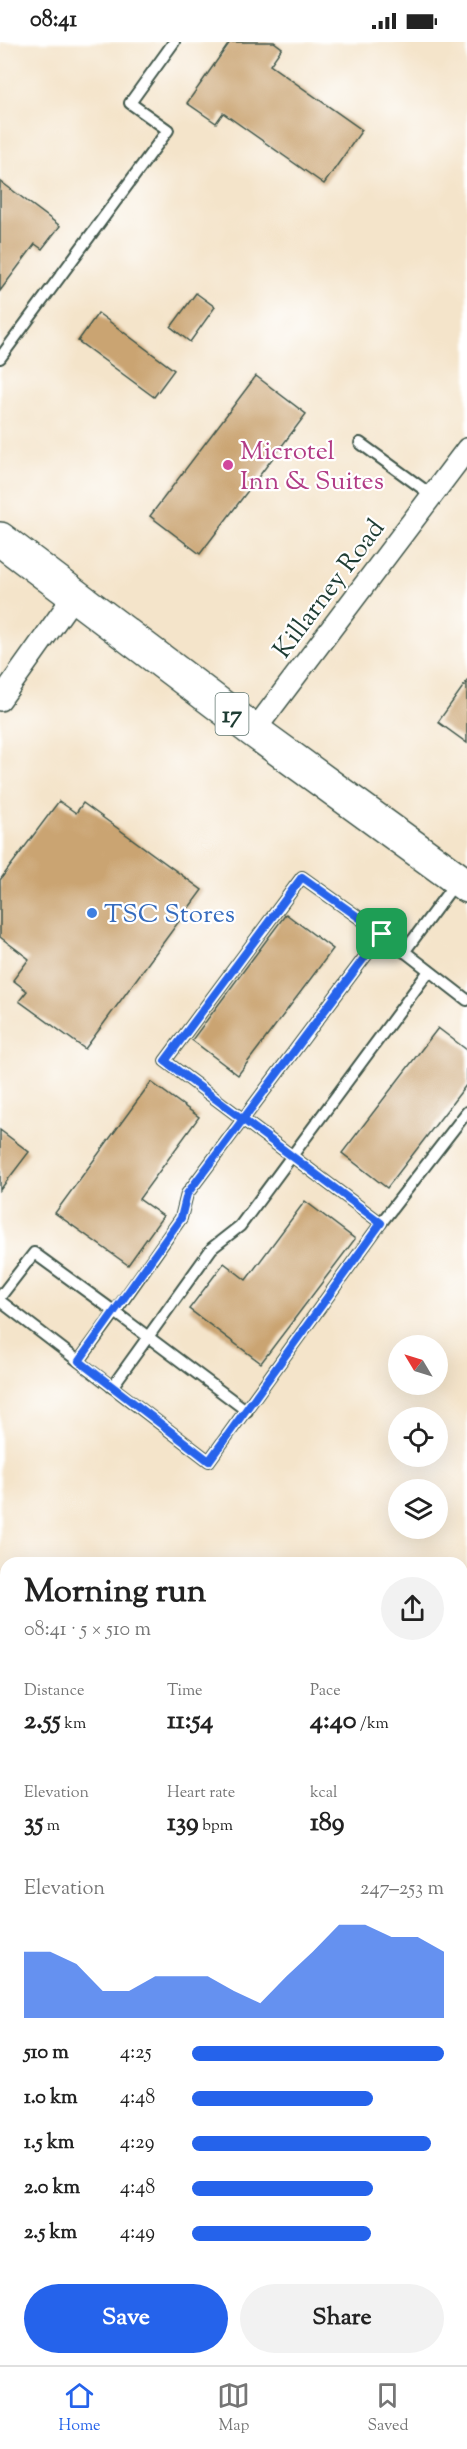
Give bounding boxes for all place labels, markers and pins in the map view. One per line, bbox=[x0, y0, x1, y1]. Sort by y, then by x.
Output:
place label: Microtel Inn & Suites bbox=[240, 434, 384, 501]
marker: Microtel Inn & Suites bbox=[221, 458, 235, 472]
place label: TSC Stores bbox=[104, 897, 235, 934]
marker: TSC Stores bbox=[85, 906, 99, 920]
pin bbox=[356, 908, 407, 959]

